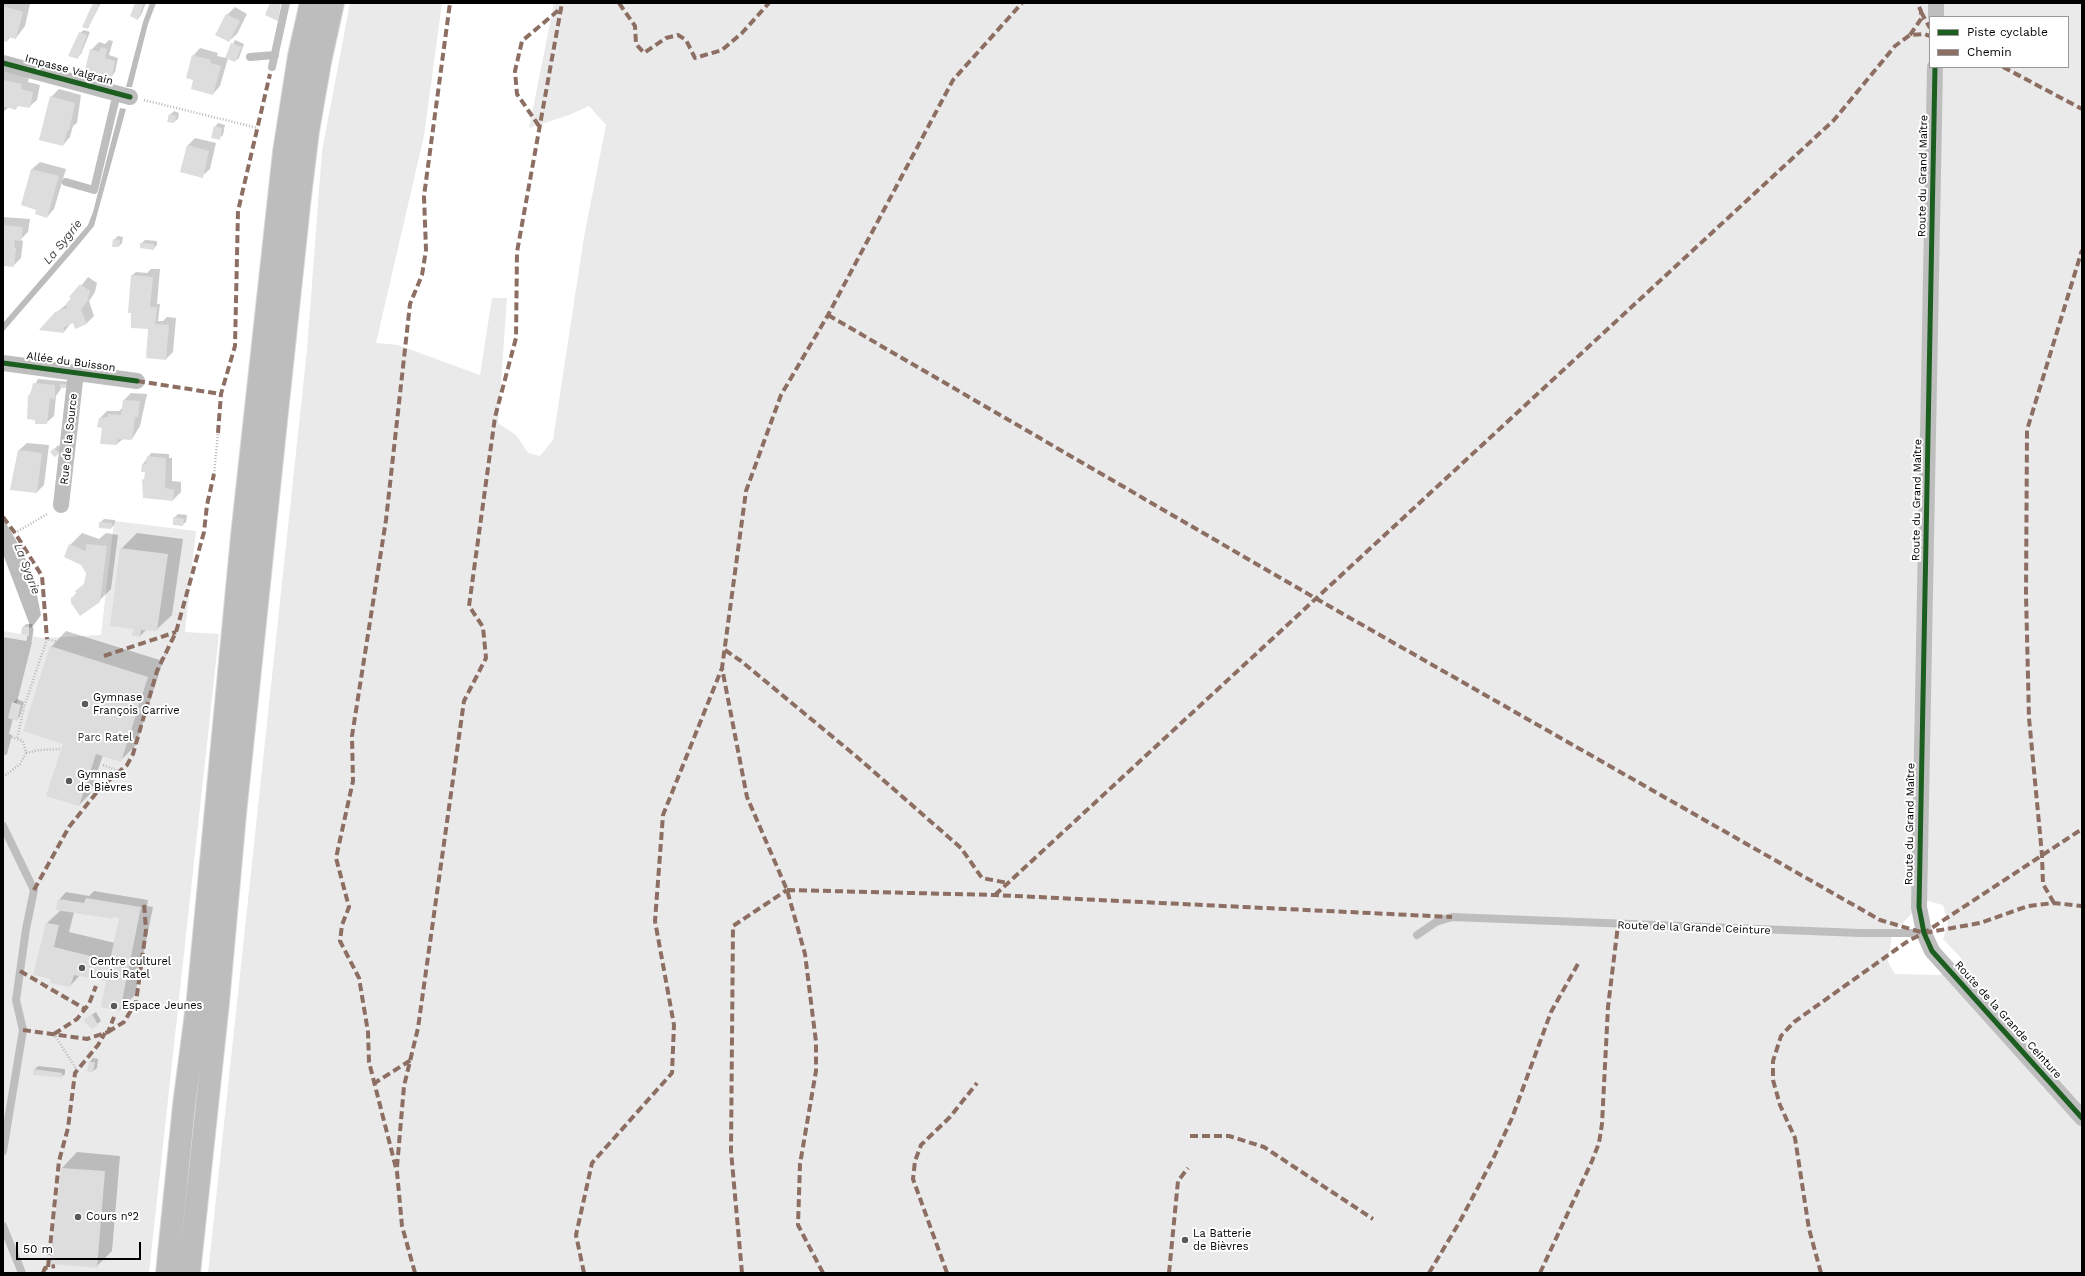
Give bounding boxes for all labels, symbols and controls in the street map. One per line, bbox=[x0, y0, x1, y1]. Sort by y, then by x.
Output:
legend bbox=[1929, 16, 2069, 68]
text: Piste cyclable bbox=[1967, 25, 2048, 39]
text: Chemin bbox=[1967, 45, 2012, 59]
street label: Impasse Valgrain bbox=[23, 52, 115, 88]
street label: Route du Grand Maître bbox=[1915, 115, 1931, 237]
water label: La Sygrie bbox=[41, 217, 85, 267]
street label: Allée du Buisson bbox=[26, 349, 116, 375]
street label: Rue de la Source bbox=[58, 393, 80, 485]
street label: Route du Grand Maître bbox=[1909, 439, 1925, 561]
water label: La Sygrie bbox=[11, 541, 43, 597]
place label: Gymnase François Carrive bbox=[93, 691, 180, 717]
marker: Gymnase François Carrive bbox=[80, 699, 90, 709]
park label: Parc Ratel bbox=[78, 731, 132, 745]
street label: Route du Grand Maître bbox=[1902, 763, 1918, 885]
place label: Gymnase de Bièvres bbox=[77, 768, 132, 794]
marker: Gymnase de Bièvres bbox=[64, 776, 74, 786]
street label: Route de la Grande Ceinture bbox=[1617, 919, 1771, 937]
place label: Centre culturel Louis Ratel bbox=[90, 955, 171, 981]
street label: Route de la Grande Ceinture bbox=[1952, 959, 2064, 1081]
marker: Centre culturel Louis Ratel bbox=[77, 963, 87, 973]
place label: Espace Jeunes bbox=[122, 999, 202, 1013]
marker: Espace Jeunes bbox=[109, 1001, 119, 1011]
place label: Cours n°2 bbox=[86, 1210, 139, 1224]
marker: Cours n°2 bbox=[73, 1212, 83, 1222]
place label: La Batterie de Bièvres bbox=[1193, 1227, 1251, 1253]
scale bar bbox=[18, 1234, 143, 1260]
marker: La Batterie de Bièvres bbox=[1180, 1235, 1190, 1245]
text: 50 m bbox=[23, 1242, 53, 1256]

